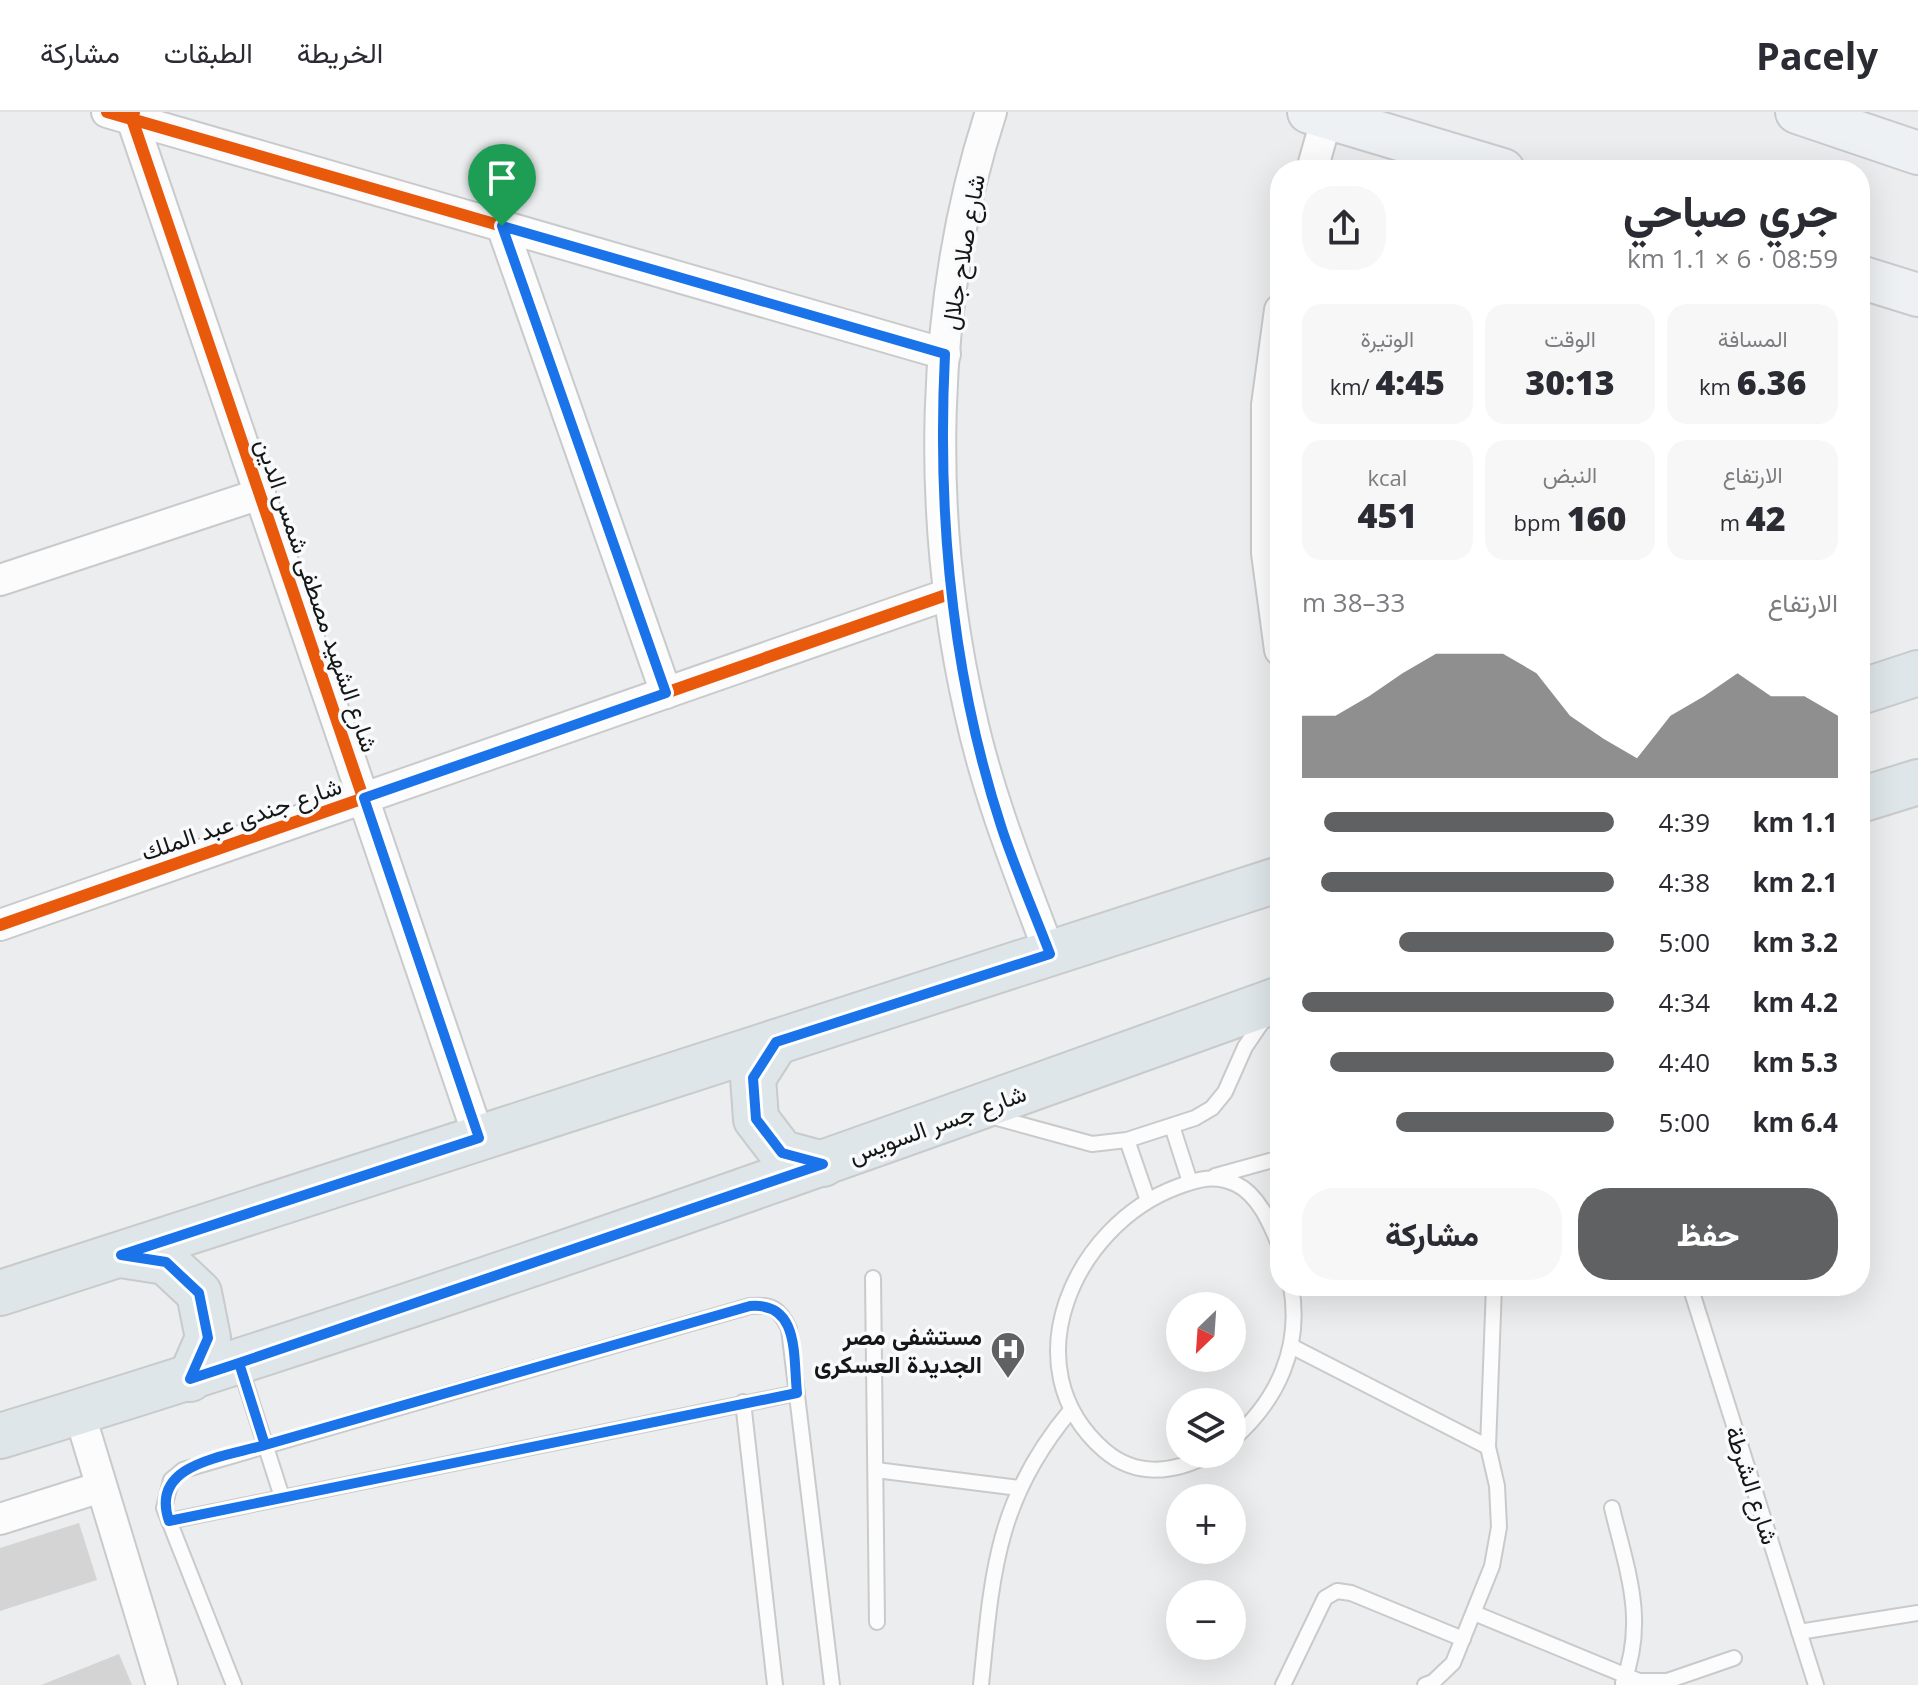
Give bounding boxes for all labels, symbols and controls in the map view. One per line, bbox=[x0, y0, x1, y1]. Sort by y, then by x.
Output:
text: Pacely bbox=[1756, 29, 1878, 81]
text: مشاركة bbox=[40, 33, 120, 71]
text: الطبقات bbox=[164, 33, 253, 71]
text: الخريطة bbox=[297, 33, 383, 71]
pin bbox=[468, 144, 536, 226]
icon: arrive bbox=[480, 156, 524, 200]
street label: شارع صلاح جلال bbox=[932, 172, 993, 332]
text: جري صباحي bbox=[1623, 180, 1838, 240]
button: share bbox=[1302, 186, 1386, 270]
text: 08:59 · 6 × 1.1 km bbox=[1627, 240, 1838, 276]
text: الوتيرة bbox=[1360, 323, 1414, 353]
text: الوقت bbox=[1544, 323, 1596, 353]
text: المسافة bbox=[1718, 323, 1788, 353]
text: 4:45 bbox=[1375, 359, 1445, 405]
text: 30:13 bbox=[1525, 359, 1615, 405]
text: 6.36 bbox=[1737, 359, 1806, 405]
text: /km bbox=[1330, 371, 1375, 401]
text: km bbox=[1699, 371, 1737, 401]
street label: شارع الشهيد مصطفى شمس الدين bbox=[248, 434, 387, 757]
text: النبض bbox=[1543, 459, 1597, 489]
text: الارتفاع bbox=[1723, 459, 1783, 489]
text: kcal bbox=[1367, 462, 1407, 492]
text: 451 bbox=[1357, 492, 1417, 538]
text: 160 bbox=[1567, 495, 1626, 541]
text: 42 bbox=[1746, 495, 1786, 541]
text: bpm bbox=[1514, 507, 1567, 537]
text: m bbox=[1720, 507, 1746, 537]
text: 33–38 m bbox=[1302, 584, 1405, 620]
text: الارتفاع bbox=[1767, 584, 1838, 620]
street label: شارع جندى عبد الملك bbox=[136, 768, 346, 869]
text: 4:39 bbox=[1659, 804, 1710, 840]
text: 1.1 km bbox=[1752, 804, 1838, 840]
text: 4:38 bbox=[1659, 864, 1710, 900]
text: 2.1 km bbox=[1752, 864, 1838, 900]
text: 5:00 bbox=[1659, 924, 1710, 960]
text: 3.2 km bbox=[1752, 924, 1838, 960]
text: 4:34 bbox=[1659, 984, 1710, 1020]
text: 4.2 km bbox=[1752, 984, 1838, 1020]
text: 4:40 bbox=[1659, 1044, 1710, 1080]
text: 5.3 km bbox=[1752, 1044, 1838, 1080]
street label: شارع جسر السويس bbox=[844, 1076, 1031, 1171]
text: 5:00 bbox=[1659, 1104, 1710, 1140]
text: 6.4 km bbox=[1752, 1104, 1838, 1140]
button: مشاركة bbox=[1302, 1188, 1562, 1280]
button: حفظ bbox=[1578, 1188, 1838, 1280]
north arrow bbox=[1166, 1292, 1246, 1372]
map controls bbox=[1166, 1292, 1246, 1660]
place label: مستشفى مصر الجديدة العسكرى bbox=[814, 1319, 982, 1380]
hospital icon: مستشفى مصر الجديدة العسكرى bbox=[989, 1330, 1027, 1380]
button: layers bbox=[1166, 1388, 1246, 1468]
street label: شارع الشرطة bbox=[1717, 1422, 1788, 1549]
button: + bbox=[1166, 1484, 1246, 1564]
button: − bbox=[1166, 1580, 1246, 1660]

